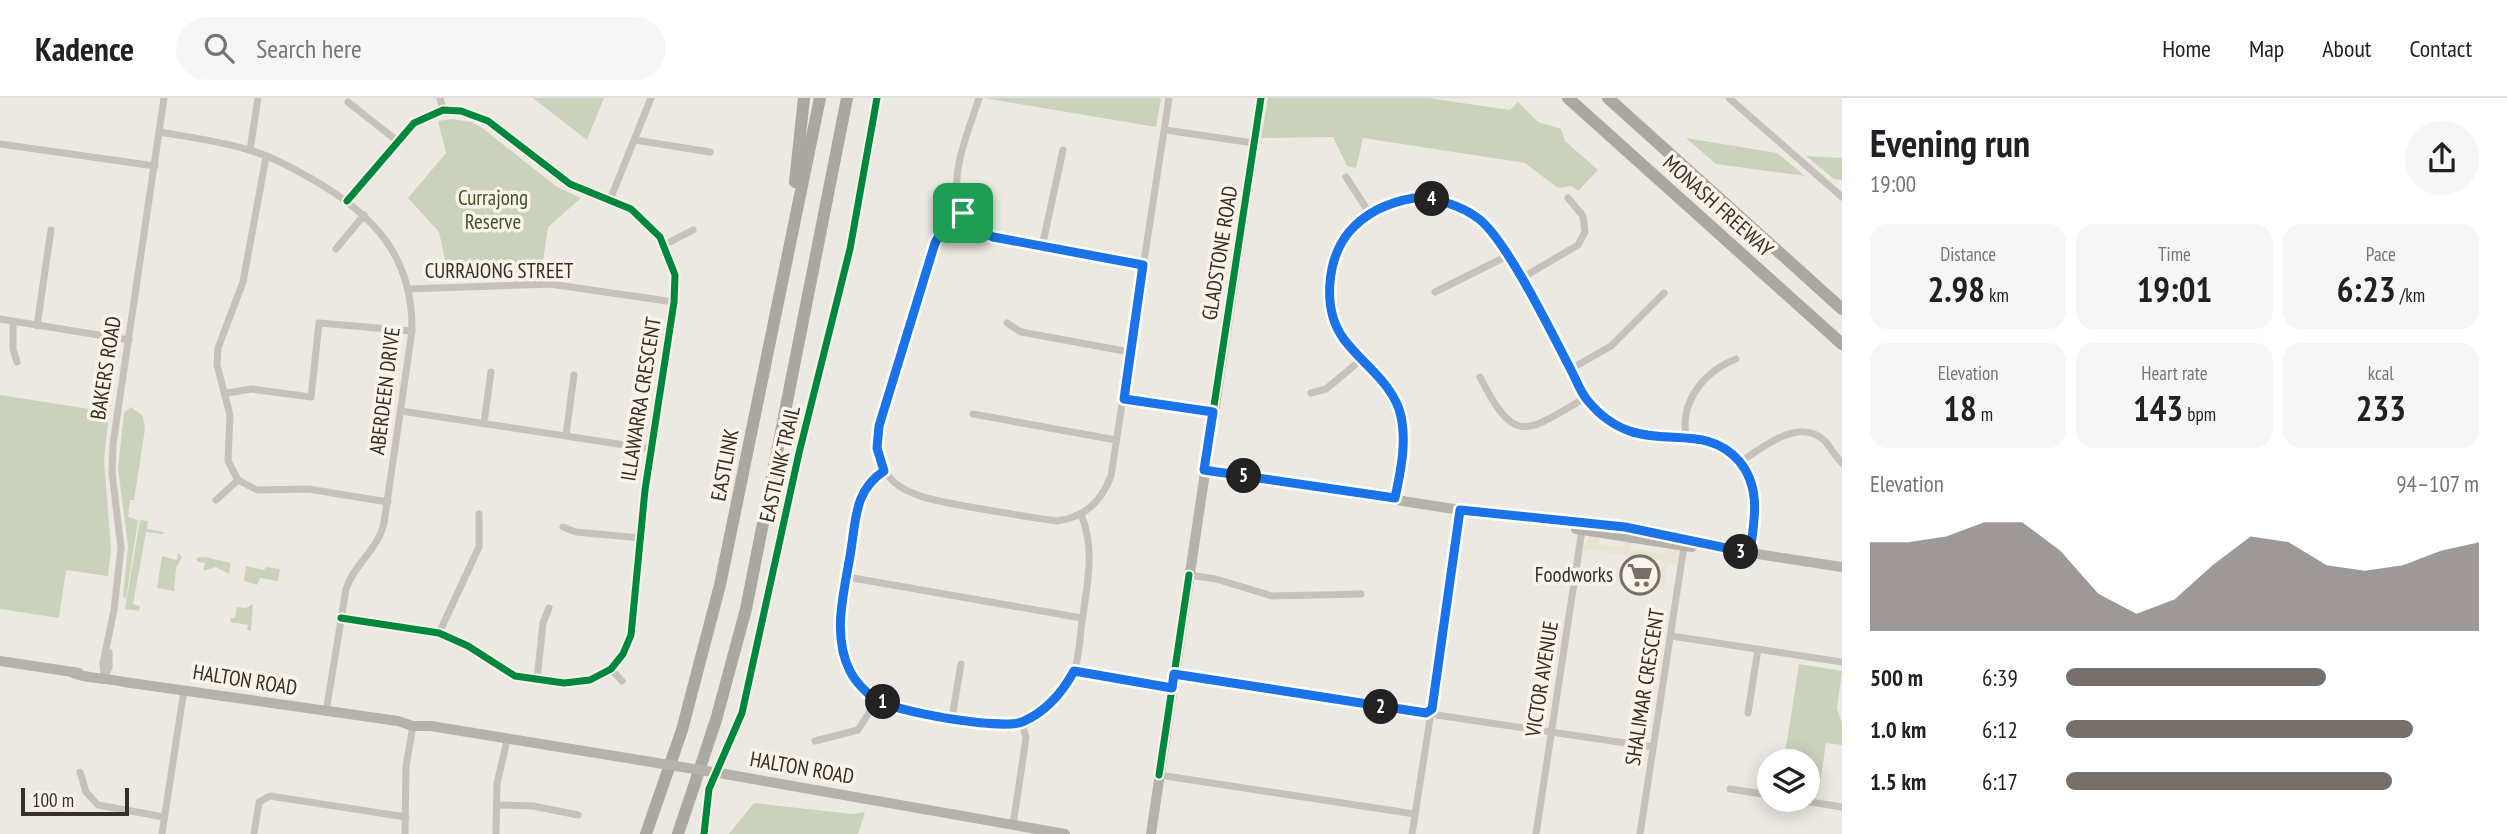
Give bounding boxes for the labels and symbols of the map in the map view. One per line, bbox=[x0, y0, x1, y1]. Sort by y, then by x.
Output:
street label: MONASH FREEWAY bbox=[1657, 149, 1780, 263]
pin: 4 bbox=[1414, 182, 1450, 217]
pin bbox=[933, 183, 993, 243]
park label: Currajong Reserve bbox=[458, 184, 528, 235]
street label: GLADSTONE ROAD bbox=[1196, 184, 1243, 322]
street label: CURRAJONG STREET bbox=[425, 257, 574, 284]
street label: BAKERS ROAD bbox=[84, 314, 127, 422]
street label: ILLAWARRA CRESCENT bbox=[614, 314, 667, 483]
street label: ABERDEEN DRIVE bbox=[363, 326, 406, 456]
street label: EASTLINK TRAIL bbox=[753, 403, 806, 525]
street label: EASTLINK bbox=[704, 427, 745, 503]
pin: 5 bbox=[1226, 458, 1262, 494]
pin: 3 bbox=[1724, 534, 1758, 570]
supermarket icon: Foodworks bbox=[1619, 554, 1661, 596]
place label: Foodworks bbox=[1535, 561, 1613, 588]
street label: SHALIMAR CRESCENT bbox=[1619, 606, 1670, 767]
street label: VICTOR AVENUE bbox=[1519, 619, 1564, 740]
street label: HALTON ROAD bbox=[191, 658, 299, 701]
pin: 1 bbox=[866, 684, 900, 720]
pin: 2 bbox=[1364, 690, 1398, 724]
street label: HALTON ROAD bbox=[748, 745, 856, 790]
scale bar bbox=[21, 785, 130, 817]

